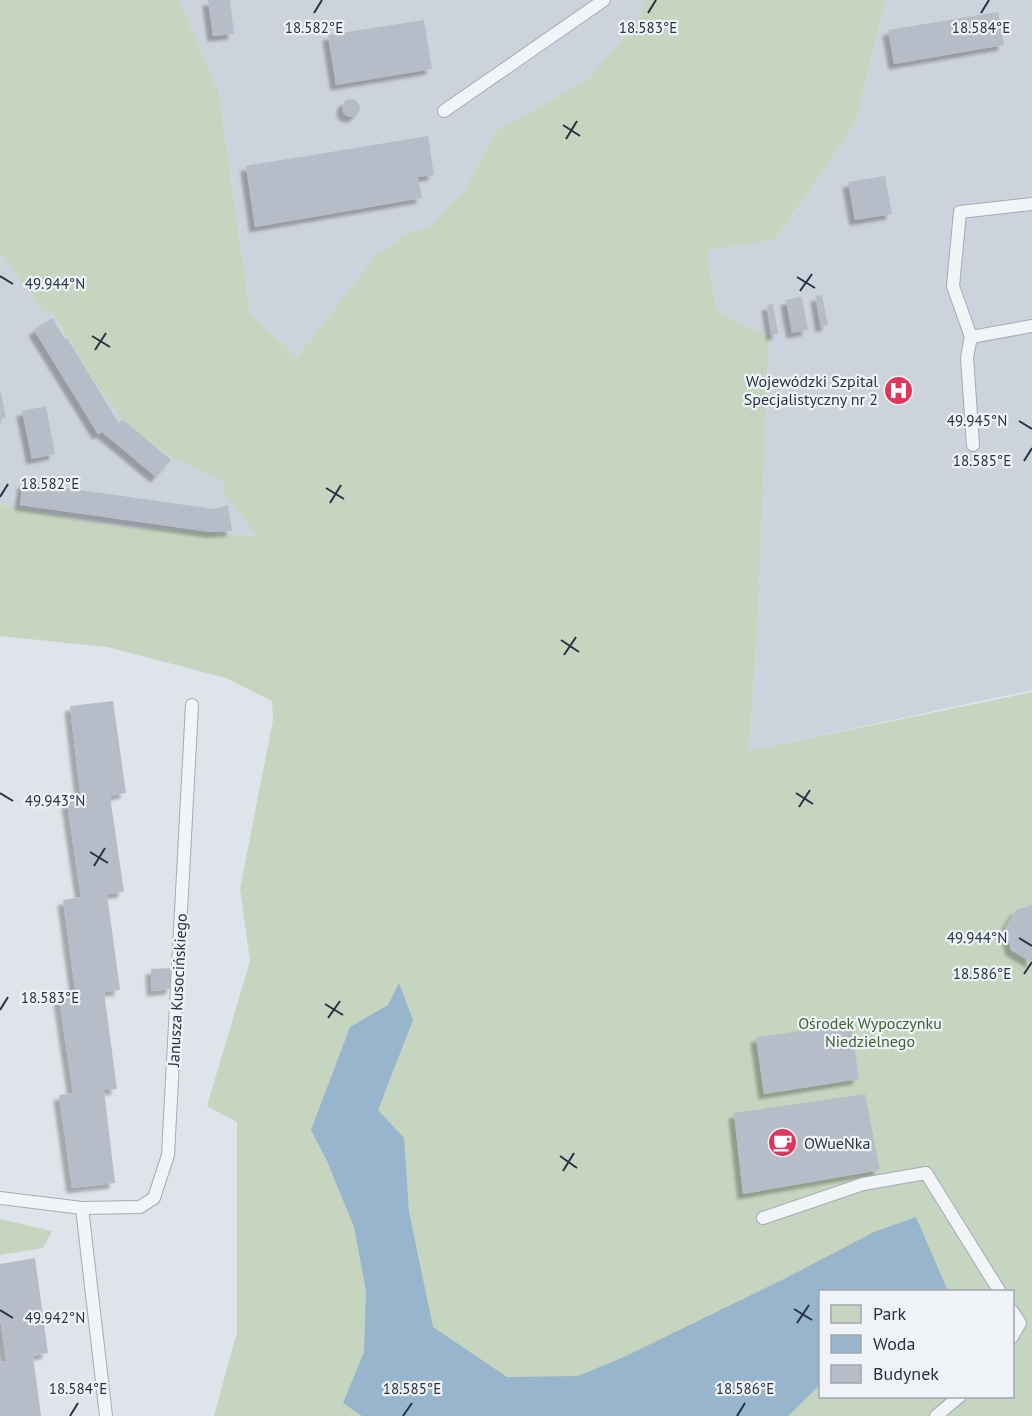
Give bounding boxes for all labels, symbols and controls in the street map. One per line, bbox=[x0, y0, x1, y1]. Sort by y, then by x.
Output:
text: 18.582°E bbox=[285, 18, 343, 37]
text: 18.583°E bbox=[619, 18, 677, 37]
text: 18.584°E bbox=[952, 18, 1010, 37]
text: 49.944°N bbox=[25, 274, 85, 293]
place label: Wojewódzki Szpital Specjalistyczny nr 2 bbox=[744, 371, 878, 409]
hospital icon: Wojewódzki Szpital Specjalistyczny nr 2 bbox=[883, 374, 915, 406]
text: 49.945°N bbox=[947, 411, 1007, 430]
text: 18.585°E bbox=[953, 451, 1011, 470]
text: 18.582°E bbox=[21, 474, 79, 493]
text: 49.943°N bbox=[25, 791, 85, 810]
street label: Janusza Kusocińskiego bbox=[163, 913, 191, 1068]
text: 49.944°N bbox=[947, 928, 1007, 947]
text: 18.586°E bbox=[953, 964, 1011, 983]
text: 18.583°E bbox=[21, 988, 79, 1007]
park label: Ośrodek Wypoczynku Niedzielnego bbox=[798, 1013, 942, 1051]
cafe icon: OWueNka bbox=[767, 1127, 799, 1159]
place label: OWueNka bbox=[804, 1133, 870, 1153]
legend bbox=[819, 1290, 1014, 1398]
text: Park bbox=[873, 1302, 906, 1325]
text: 49.942°N bbox=[25, 1308, 85, 1327]
text: Woda bbox=[873, 1332, 915, 1355]
text: Budynek bbox=[873, 1362, 939, 1385]
text: 18.584°E bbox=[49, 1379, 107, 1398]
text: 18.585°E bbox=[383, 1379, 441, 1398]
text: 18.586°E bbox=[716, 1379, 774, 1398]

